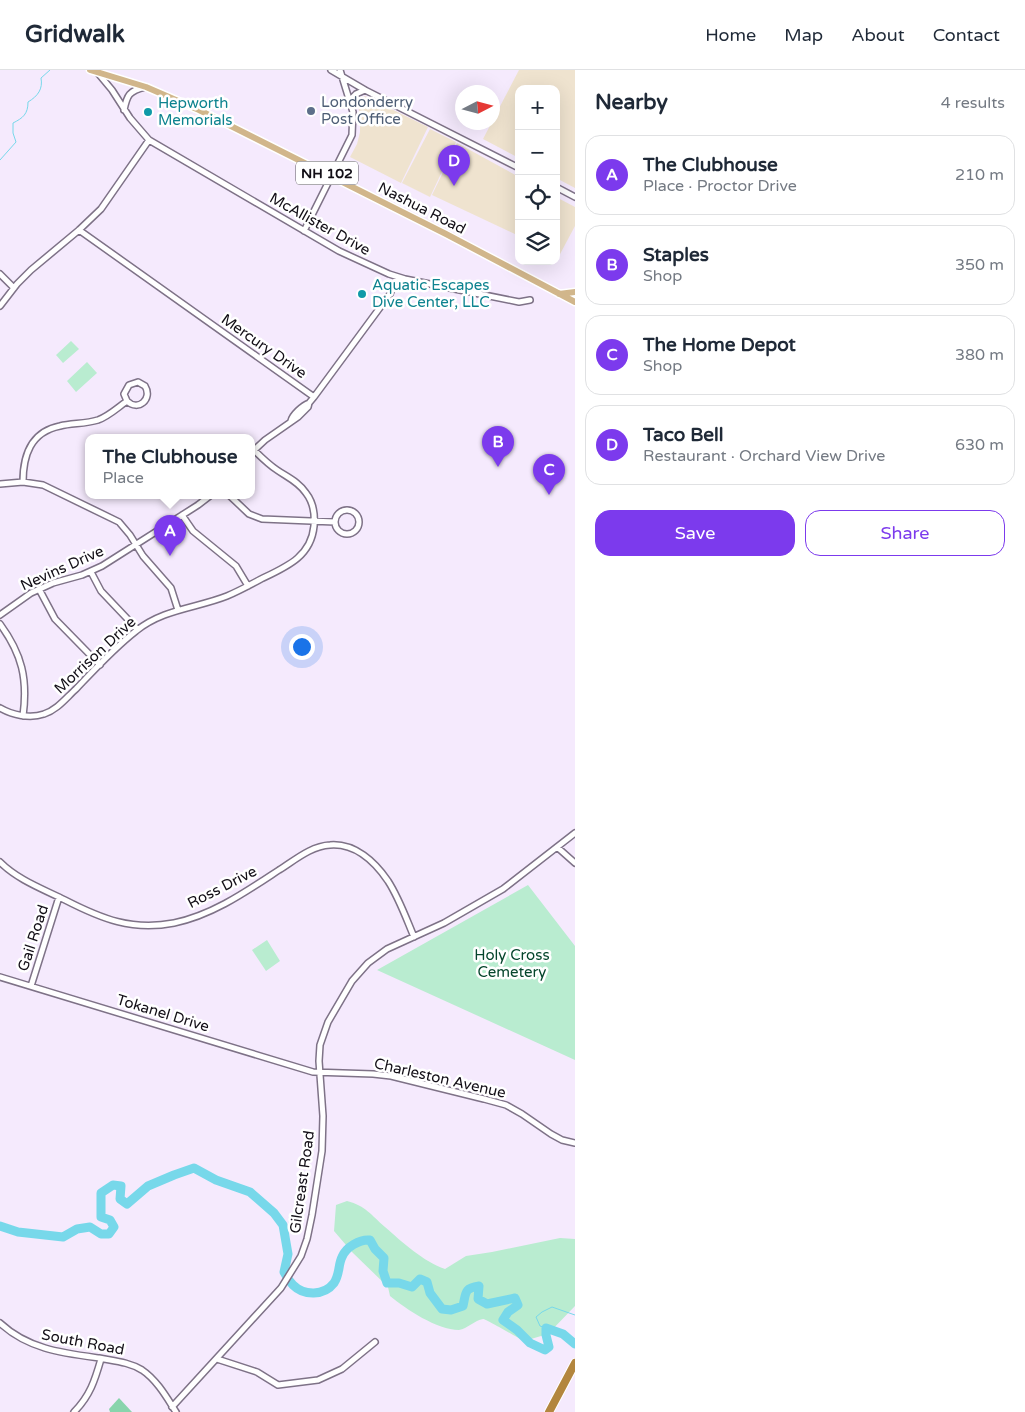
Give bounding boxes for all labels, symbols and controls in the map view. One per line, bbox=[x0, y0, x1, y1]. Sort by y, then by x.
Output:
text: Gridwalk bbox=[25, 20, 125, 49]
text: Home bbox=[705, 24, 756, 46]
text: Map bbox=[784, 24, 823, 46]
text: About bbox=[851, 24, 905, 46]
text: Contact bbox=[933, 24, 1000, 46]
north arrow bbox=[455, 85, 500, 130]
map controls bbox=[515, 85, 560, 265]
button: + bbox=[515, 85, 560, 130]
text: Nearby bbox=[595, 90, 668, 115]
place label: Londonderry Post Office bbox=[321, 93, 413, 128]
text: 4 results bbox=[941, 93, 1005, 113]
place label: Hepworth Memorials bbox=[158, 94, 233, 129]
marker: Londonderry Post Office bbox=[305, 105, 317, 117]
marker: Hepworth Memorials bbox=[142, 106, 154, 118]
button: − bbox=[515, 130, 560, 175]
pin: D bbox=[438, 145, 470, 186]
text: The Clubhouse bbox=[643, 154, 778, 176]
road number: NH 102 bbox=[296, 162, 358, 185]
text: A bbox=[606, 165, 618, 185]
text: 210 m bbox=[955, 165, 1004, 185]
button: locate bbox=[515, 175, 560, 220]
text: Place · Proctor Drive bbox=[643, 176, 797, 196]
street label: Nashua Road bbox=[375, 178, 469, 238]
street label: McAllister Drive bbox=[266, 189, 374, 259]
button: layers bbox=[515, 220, 560, 265]
text: Staples bbox=[643, 244, 709, 266]
text: B bbox=[606, 255, 618, 275]
text: 350 m bbox=[955, 255, 1004, 275]
text: Shop bbox=[643, 266, 682, 286]
place label: Aquatic Escapes Dive Center, LLC bbox=[372, 276, 490, 311]
marker: Aquatic Escapes Dive Center, LLC bbox=[356, 288, 368, 300]
street label: Mercury Drive bbox=[218, 310, 310, 382]
text: The Home Depot bbox=[643, 334, 796, 356]
text: C bbox=[606, 345, 618, 365]
text: 380 m bbox=[955, 345, 1004, 365]
text: Shop bbox=[643, 356, 682, 376]
text: Taco Bell bbox=[643, 424, 724, 446]
pin: B bbox=[482, 426, 514, 467]
popup bbox=[85, 434, 255, 499]
text: D bbox=[606, 435, 618, 455]
text: 630 m bbox=[955, 435, 1004, 455]
text: The Clubhouse bbox=[103, 446, 237, 468]
text: Restaurant · Orchard View Drive bbox=[643, 446, 885, 466]
pin: C bbox=[533, 454, 565, 495]
text: Place bbox=[103, 468, 144, 488]
button: Save bbox=[595, 510, 795, 556]
button: Share bbox=[805, 510, 1005, 556]
pin: A bbox=[154, 515, 186, 556]
street label: Nevins Drive bbox=[18, 542, 106, 594]
street label: Morrison Drive bbox=[50, 613, 140, 697]
your location bbox=[289, 634, 315, 660]
street label: Ross Drive bbox=[184, 862, 260, 912]
street label: Gail Road bbox=[14, 902, 52, 974]
park label: Holy Cross Cemetery bbox=[474, 946, 550, 981]
street label: Tokanel Drive bbox=[114, 990, 212, 1036]
street label: Charleston Avenue bbox=[372, 1054, 508, 1102]
street label: Gilcreast Road bbox=[286, 1129, 318, 1235]
street label: South Road bbox=[40, 1325, 126, 1359]

